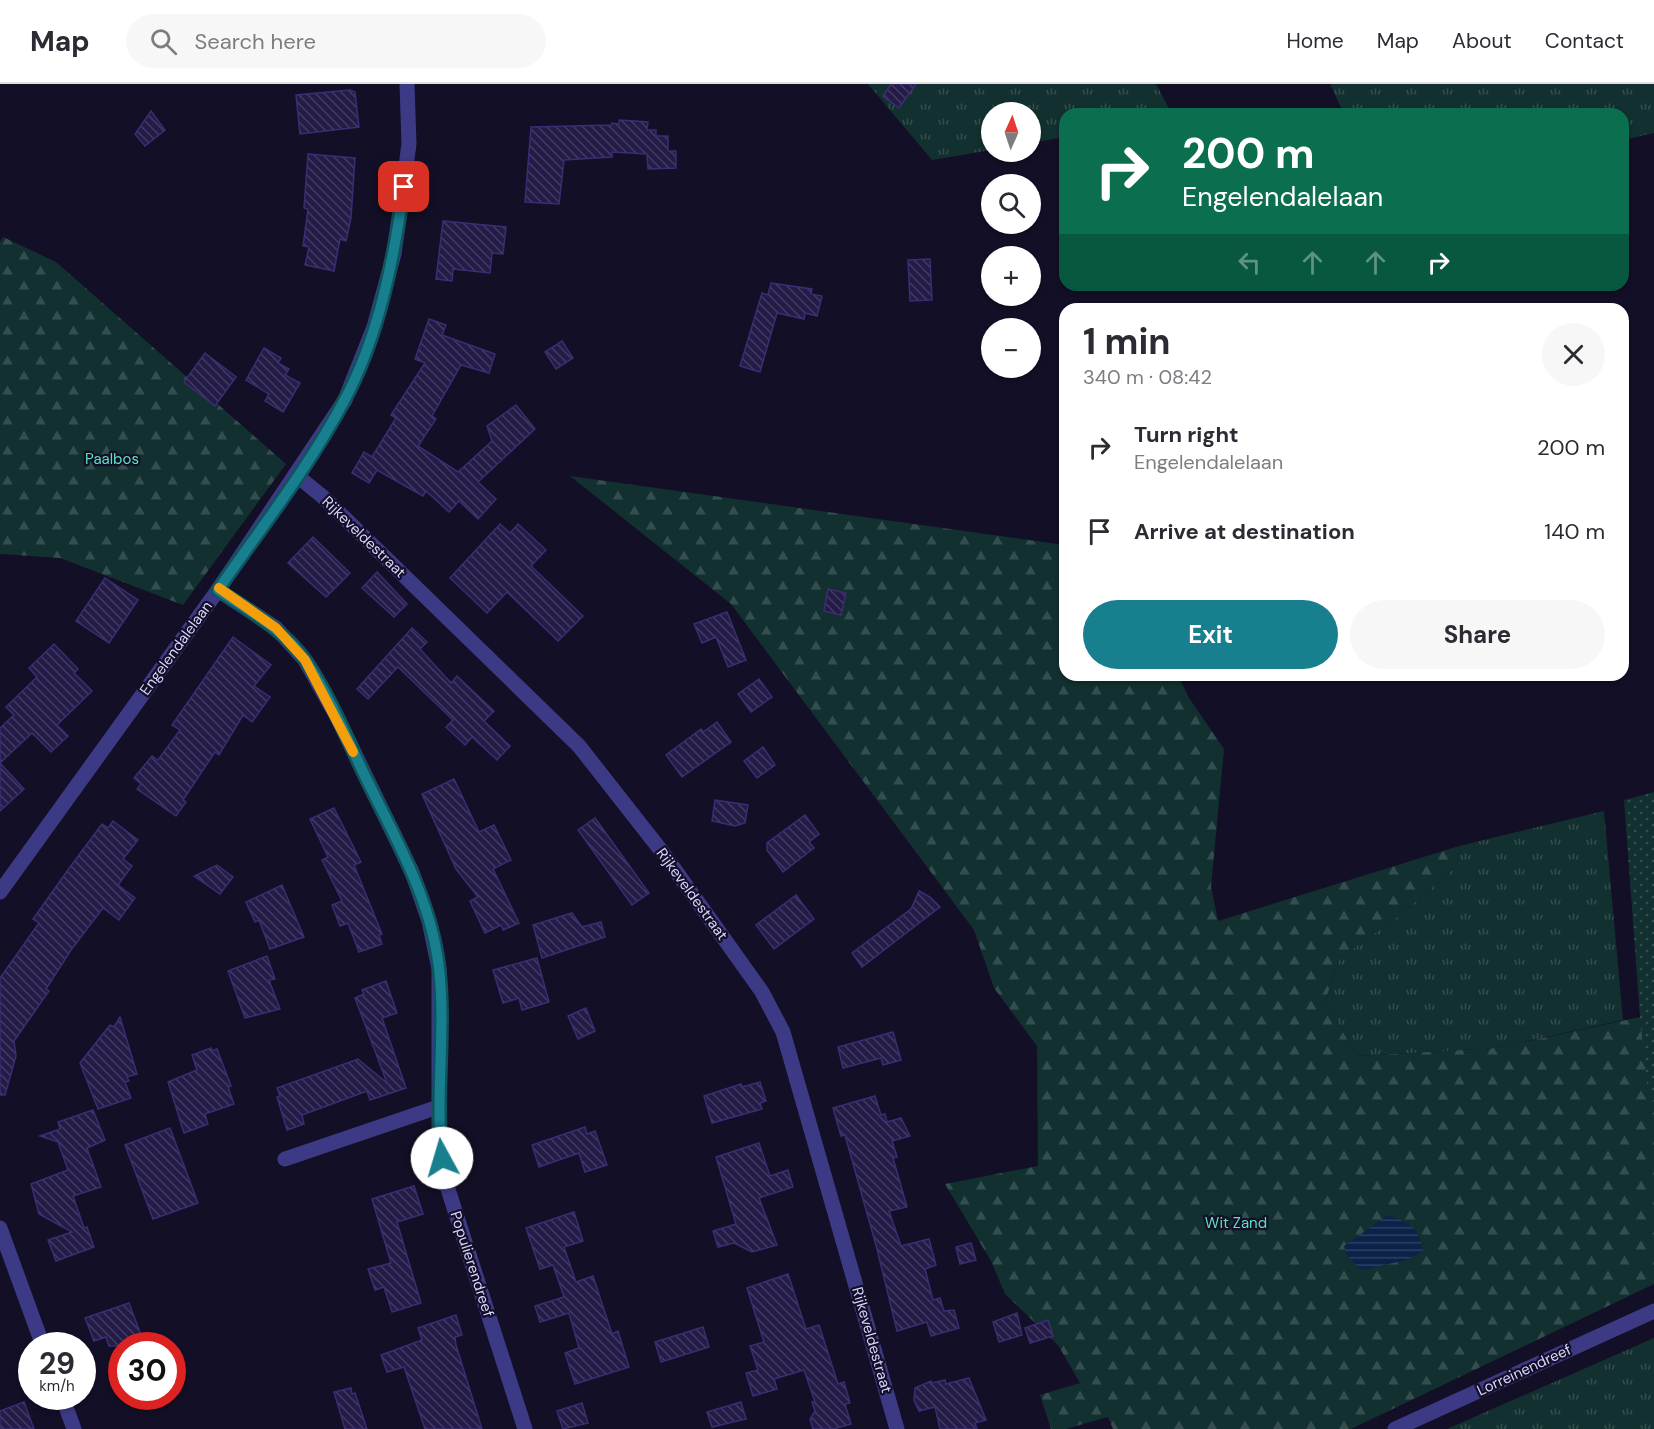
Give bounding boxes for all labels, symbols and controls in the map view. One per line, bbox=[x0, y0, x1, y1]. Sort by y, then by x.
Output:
search box bbox=[126, 14, 546, 68]
text: Map bbox=[30, 23, 90, 60]
icon: search bbox=[147, 25, 180, 58]
text: Search here bbox=[195, 27, 316, 56]
text: Home bbox=[1286, 27, 1344, 55]
text: Map bbox=[1377, 27, 1419, 55]
text: About bbox=[1452, 27, 1512, 55]
text: Contact bbox=[1545, 27, 1624, 55]
north arrow bbox=[981, 102, 1041, 162]
map controls bbox=[981, 102, 1041, 378]
text: 200 m bbox=[1182, 126, 1315, 181]
icon: right bbox=[1083, 132, 1161, 210]
pin bbox=[378, 161, 429, 212]
icon: arrive bbox=[387, 170, 420, 203]
button: search bbox=[981, 174, 1041, 234]
text: Engelendalelaan bbox=[1182, 179, 1383, 214]
button: + bbox=[981, 246, 1041, 306]
icon: left bbox=[1233, 246, 1266, 279]
icon: ahead bbox=[1296, 246, 1329, 279]
icon: ahead bbox=[1359, 246, 1392, 279]
icon: right bbox=[1422, 246, 1455, 279]
button: − bbox=[981, 318, 1041, 378]
text: 1 min bbox=[1083, 318, 1171, 365]
button: close bbox=[1542, 323, 1605, 386]
text: 340 m · 08:42 bbox=[1083, 364, 1212, 390]
text: Turn right bbox=[1134, 420, 1239, 449]
icon: right bbox=[1083, 431, 1116, 464]
text: 200 m bbox=[1537, 433, 1605, 462]
park label: Paalbos bbox=[85, 449, 139, 469]
text: Engelendalelaan bbox=[1134, 449, 1283, 475]
street label: Rijkeveldestraat bbox=[318, 492, 410, 582]
icon: arrive bbox=[1083, 515, 1116, 548]
text: Arrive at destination bbox=[1134, 517, 1355, 546]
text: 140 m bbox=[1544, 517, 1605, 546]
street label: Engelendalelaan bbox=[135, 597, 217, 699]
button: Exit bbox=[1083, 600, 1338, 669]
button: Share bbox=[1350, 600, 1605, 669]
street label: Rijkeveldestraat bbox=[652, 844, 732, 944]
position arrow bbox=[410, 1126, 474, 1190]
street label: Populierendreef bbox=[446, 1209, 498, 1319]
park label: Wit Zand bbox=[1205, 1213, 1267, 1233]
street label: Rijkeveldestraat bbox=[847, 1285, 897, 1395]
speed limit sign: 30 bbox=[108, 1332, 186, 1410]
street label: Lorreinendreef bbox=[1474, 1339, 1574, 1401]
text: 29 bbox=[39, 1344, 75, 1383]
text: km/h bbox=[39, 1376, 75, 1396]

